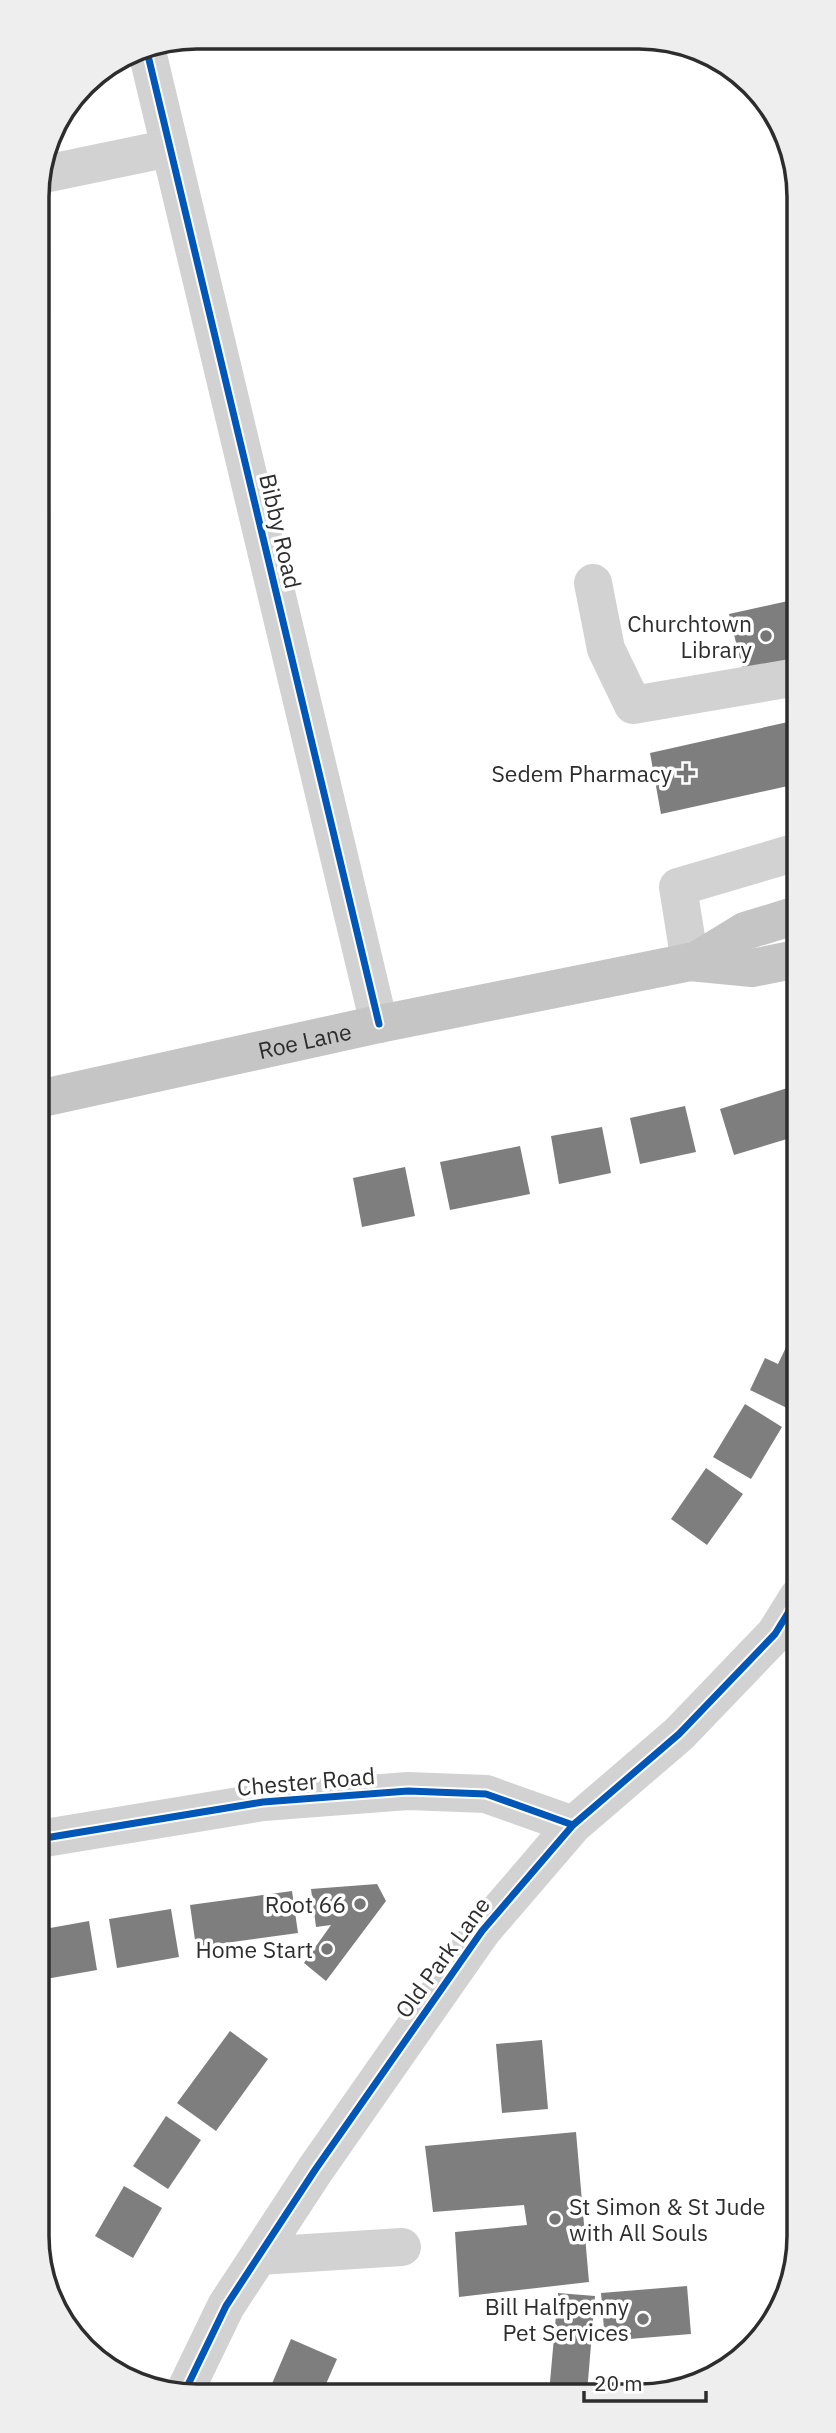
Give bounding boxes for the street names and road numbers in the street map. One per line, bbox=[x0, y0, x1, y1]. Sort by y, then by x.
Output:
street label: Bibby Road bbox=[253, 471, 309, 591]
street label: Roe Lane bbox=[255, 1016, 354, 1065]
street label: Chester Road bbox=[236, 1760, 376, 1802]
street label: Old Park Lane bbox=[388, 1890, 496, 2024]

